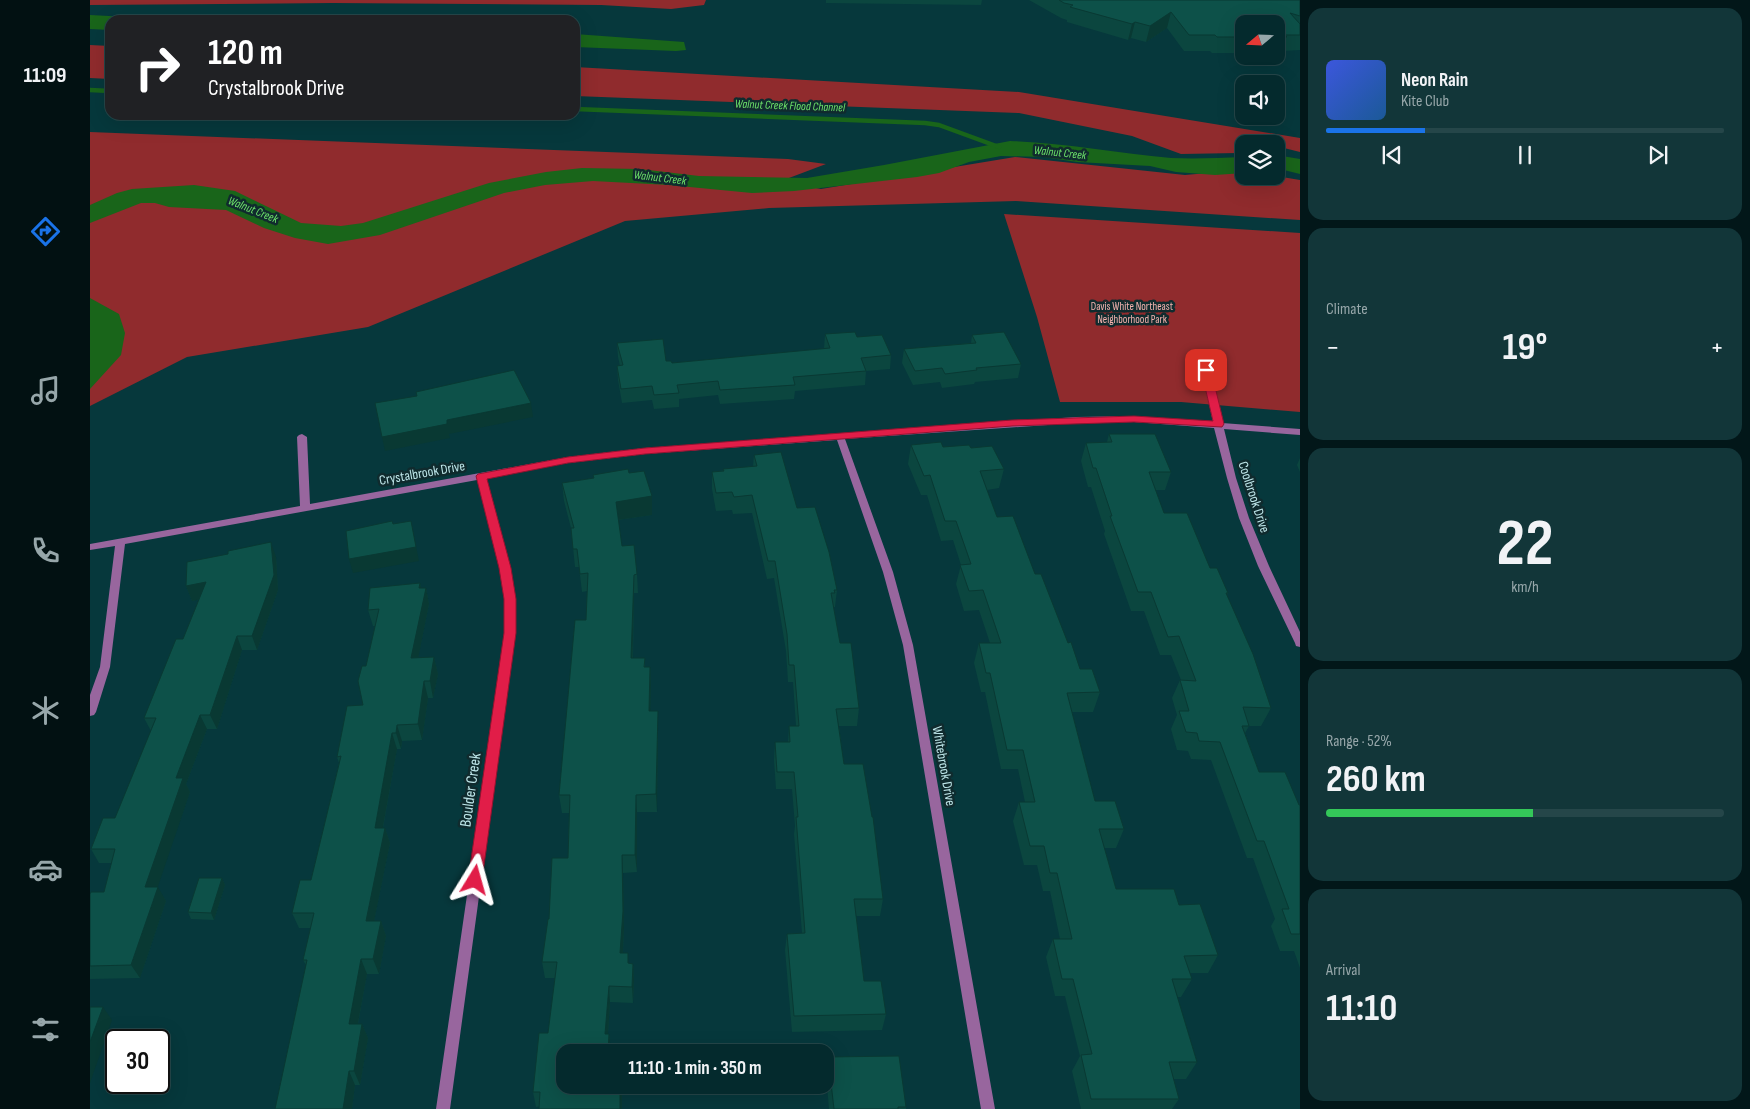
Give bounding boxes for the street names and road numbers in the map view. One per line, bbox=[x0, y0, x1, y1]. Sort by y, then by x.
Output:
street label: Crystalbrook Drive bbox=[378, 457, 466, 489]
street label: Coolbrook Drive bbox=[1234, 459, 1274, 535]
street label: Whitebrook Drive bbox=[929, 725, 959, 807]
street label: Boulder Creek bbox=[456, 752, 486, 828]

